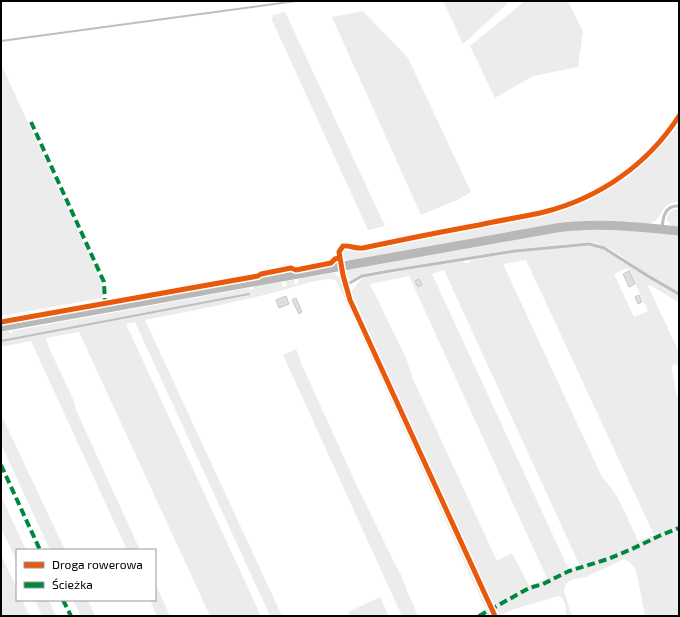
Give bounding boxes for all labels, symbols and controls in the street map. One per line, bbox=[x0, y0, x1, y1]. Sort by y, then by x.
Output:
legend bbox=[16, 549, 156, 601]
text: Droga rowerowa bbox=[52, 557, 143, 571]
text: Ścieżka bbox=[52, 577, 93, 591]

